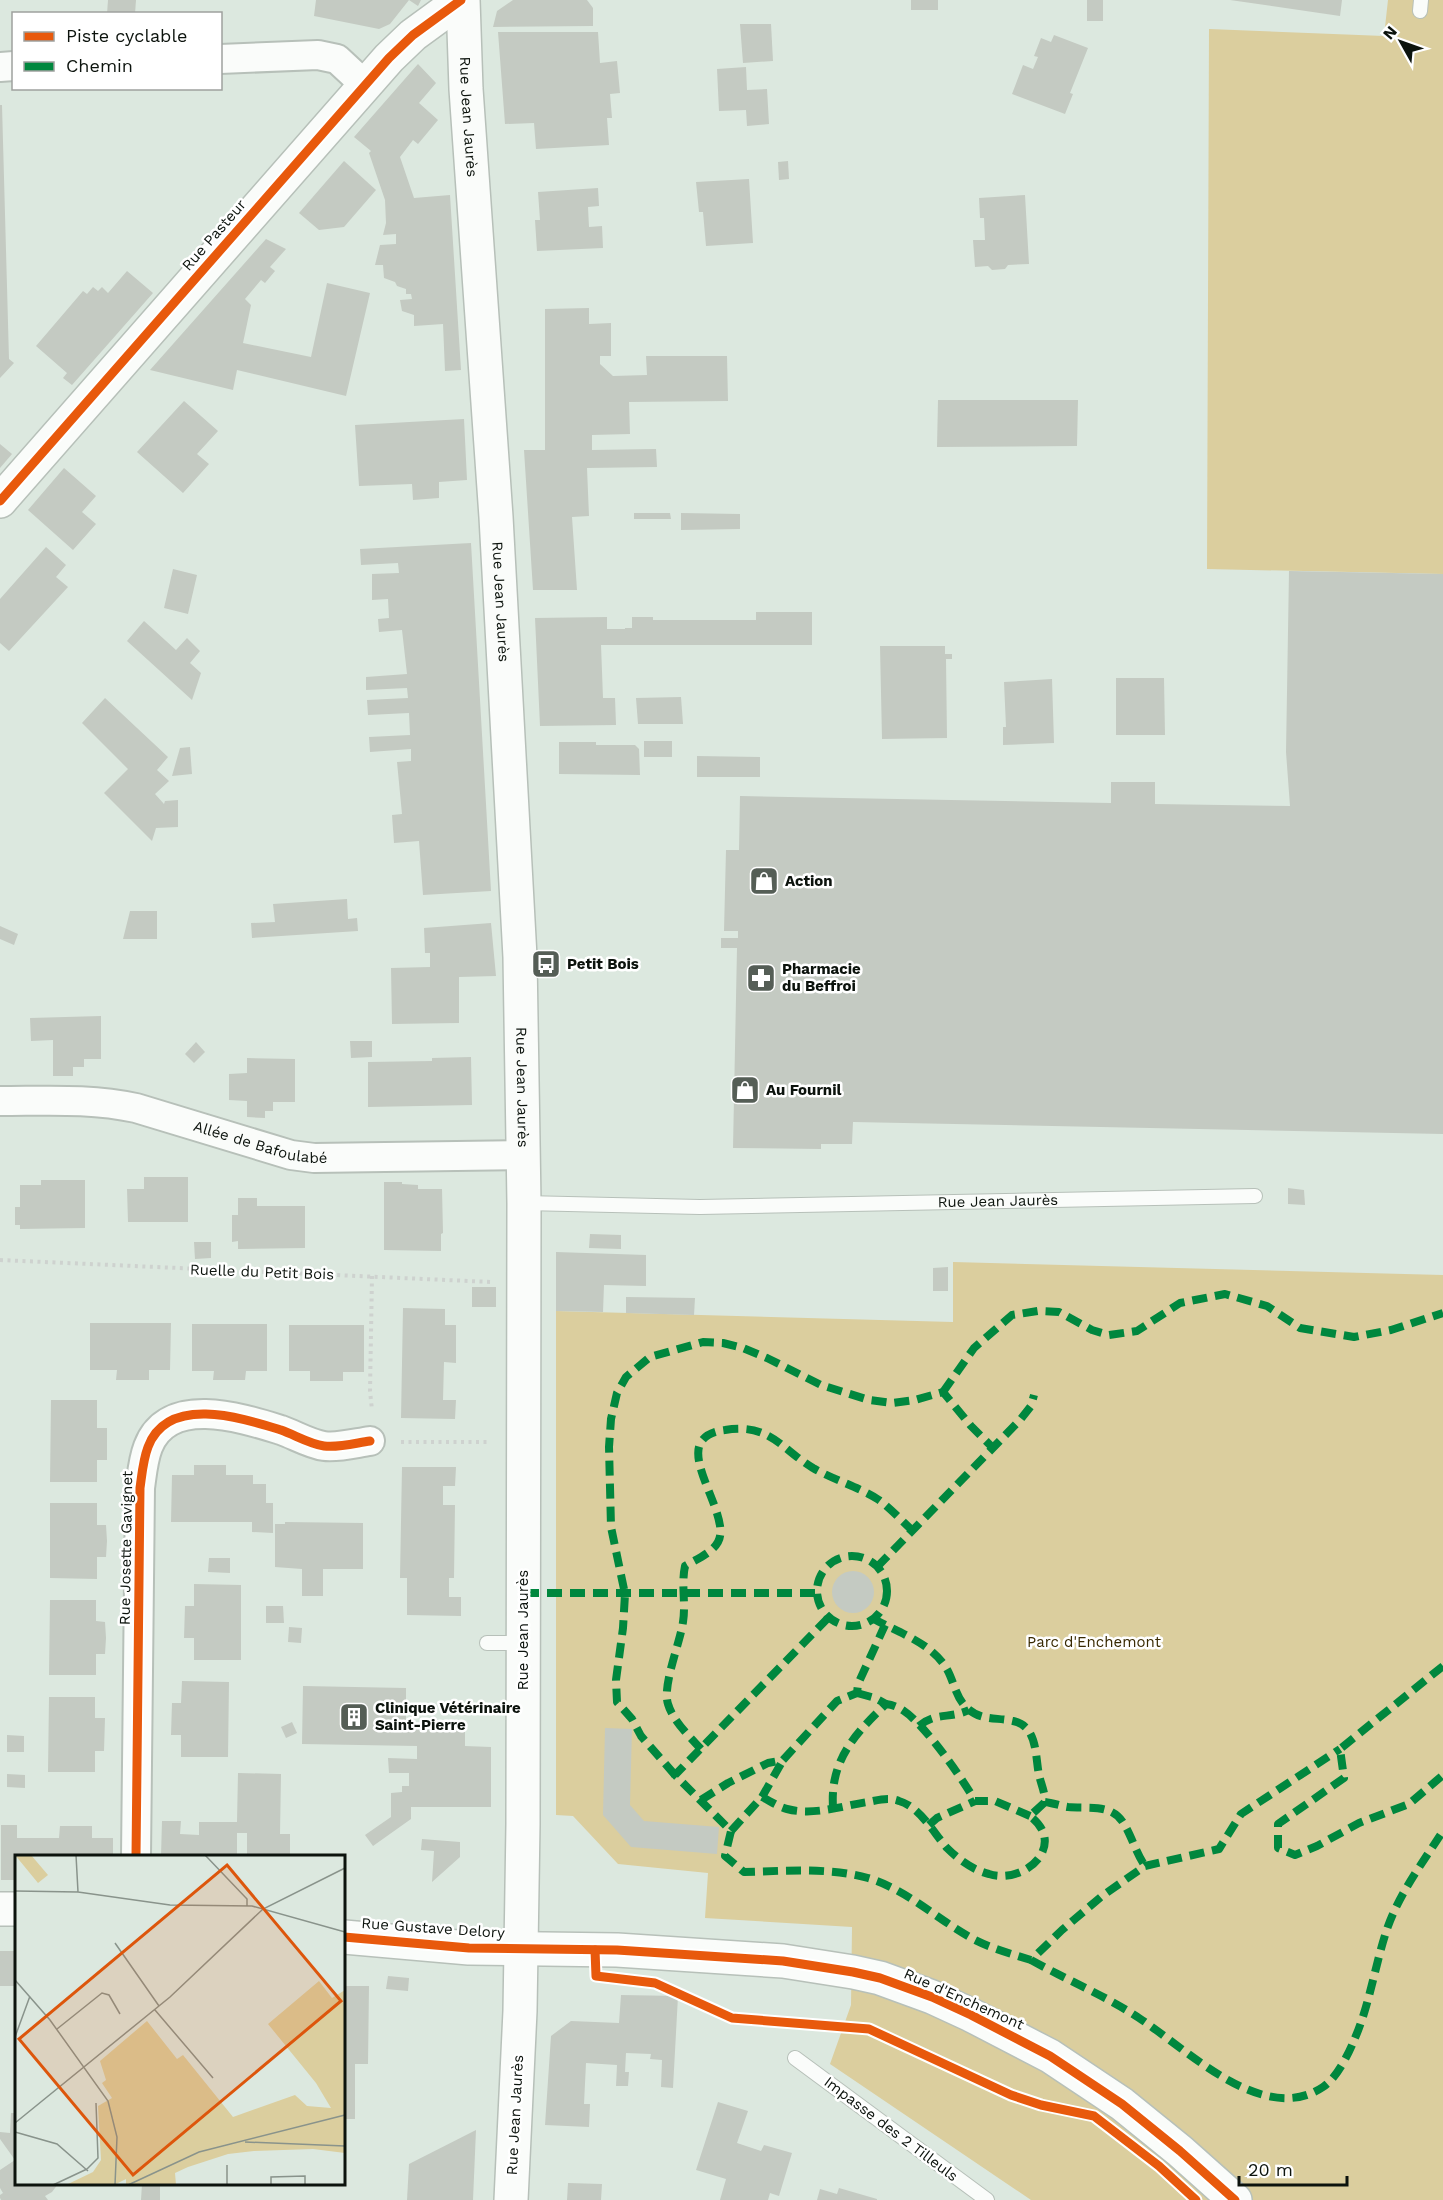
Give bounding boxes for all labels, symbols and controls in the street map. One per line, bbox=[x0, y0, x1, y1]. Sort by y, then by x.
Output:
legend bbox=[12, 12, 222, 90]
north arrow bbox=[1371, 12, 1431, 72]
text: N bbox=[1379, 22, 1401, 43]
text: Piste cyclable bbox=[66, 25, 187, 46]
text: Chemin bbox=[66, 55, 133, 76]
street label: Rue Jean Jaurès bbox=[456, 56, 481, 178]
street label: Rue Pasteur bbox=[178, 196, 250, 274]
street label: Rue Jean Jaurès bbox=[488, 541, 513, 663]
shop icon: Action bbox=[748, 865, 780, 897]
place label: Action bbox=[785, 872, 833, 890]
bus stop icon: Petit Bois bbox=[530, 948, 562, 980]
place label: Petit Bois bbox=[567, 955, 639, 973]
place label: Pharmacie du Beffroi bbox=[782, 960, 861, 995]
pharmacy icon: Pharmacie du Beffroi bbox=[745, 962, 777, 994]
street label: Rue Jean Jaurès bbox=[512, 1027, 532, 1148]
shop icon: Au Fournil bbox=[729, 1074, 761, 1106]
place label: Au Fournil bbox=[766, 1081, 841, 1099]
street label: Allée de Bafoulabé bbox=[191, 1117, 328, 1167]
street label: Rue Jean Jaurès bbox=[937, 1191, 1058, 1211]
street label: Ruelle du Petit Bois bbox=[190, 1260, 334, 1284]
street label: Rue Josette Gavignet bbox=[116, 1470, 136, 1625]
street label: Rue Jean Jaurès bbox=[514, 1570, 532, 1690]
park label: Parc d'Enchemont bbox=[1027, 1633, 1162, 1651]
place label: Clinique Vétérinaire Saint-Pierre bbox=[375, 1699, 521, 1734]
building icon: Clinique Vétérinaire Saint-Pierre bbox=[338, 1701, 370, 1733]
inset map bbox=[15, 1855, 345, 2185]
street label: Rue Gustave Delory bbox=[361, 1914, 506, 1942]
street label: Rue d'Enchemont bbox=[901, 1964, 1028, 2034]
street label: Rue Jean Jaurès bbox=[503, 2054, 527, 2176]
street label: Impasse des 2 Tilleuls bbox=[820, 2073, 962, 2185]
scale bar bbox=[1239, 2149, 1347, 2187]
text: 20 m bbox=[1248, 2159, 1293, 2180]

